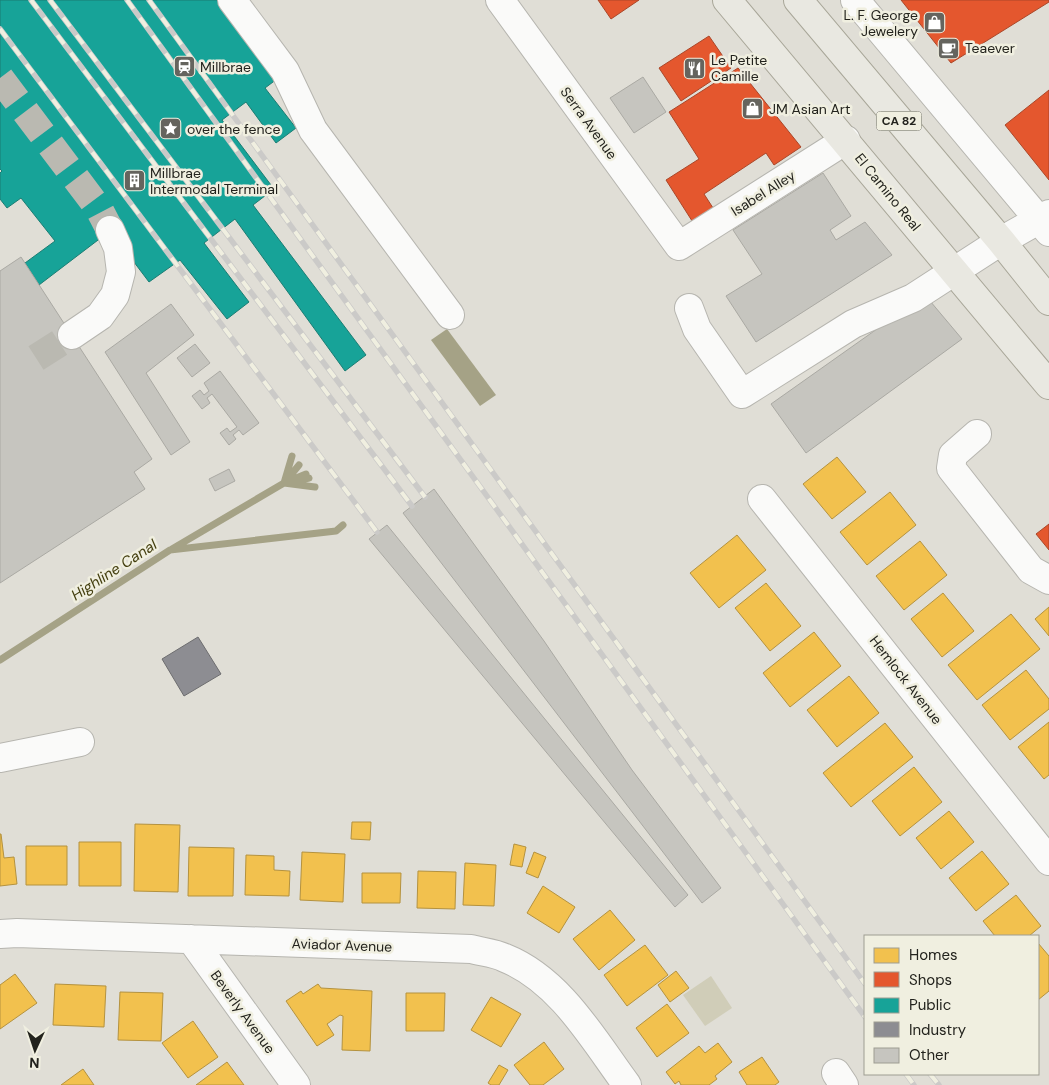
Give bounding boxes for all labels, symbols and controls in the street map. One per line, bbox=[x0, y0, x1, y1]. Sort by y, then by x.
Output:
place label: L. F. George Jewelery bbox=[844, 6, 918, 40]
shop icon: L. F. George Jewelery bbox=[922, 11, 946, 35]
cafe icon: Teaever bbox=[937, 36, 961, 60]
place label: Teaever bbox=[965, 39, 1015, 57]
place label: Le Petite Camille bbox=[711, 51, 767, 85]
station icon: Millbrae bbox=[172, 55, 196, 79]
restaurant icon: Le Petite Camille bbox=[683, 56, 707, 80]
place label: Millbrae bbox=[200, 58, 251, 76]
street label: Serra Avenue bbox=[557, 83, 621, 163]
shop icon: JM Asian Art bbox=[741, 97, 765, 121]
place label: JM Asian Art bbox=[769, 100, 851, 118]
road number: CA 82 bbox=[876, 112, 922, 130]
place icon: over the fence bbox=[159, 117, 183, 141]
place label: over the fence bbox=[187, 120, 281, 138]
street label: El Camino Real bbox=[851, 149, 925, 235]
place label: Millbrae Intermodal Terminal bbox=[150, 164, 278, 198]
street label: Isabel Alley bbox=[727, 166, 799, 220]
building icon: Millbrae Intermodal Terminal bbox=[122, 169, 146, 193]
water label: Highline Canal bbox=[67, 534, 161, 605]
street label: Hemlock Avenue bbox=[866, 632, 946, 728]
street label: Aviador Avenue bbox=[291, 934, 393, 956]
legend bbox=[864, 935, 1039, 1075]
text: Homes bbox=[909, 945, 958, 965]
street label: Beverly Avenue bbox=[207, 967, 279, 1057]
text: Shops bbox=[909, 970, 952, 990]
text: Public bbox=[909, 995, 951, 1015]
text: Industry bbox=[909, 1020, 967, 1040]
north arrow bbox=[10, 1025, 60, 1075]
text: Other bbox=[909, 1045, 950, 1065]
text: N bbox=[29, 1054, 40, 1072]

